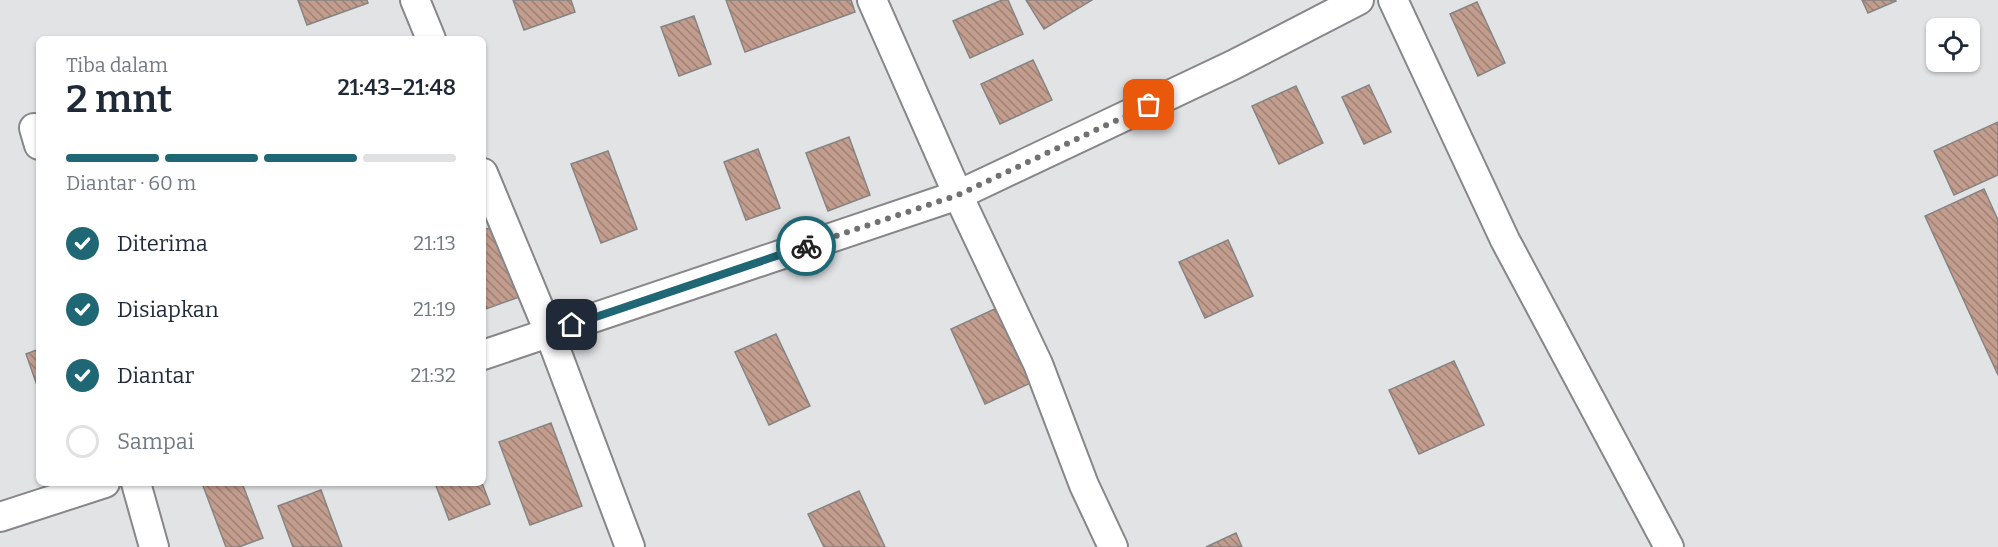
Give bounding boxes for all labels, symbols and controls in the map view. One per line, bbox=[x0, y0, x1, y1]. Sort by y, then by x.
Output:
map controls bbox=[1926, 18, 1980, 72]
button: locate bbox=[1926, 18, 1980, 72]
text: Tiba dalam bbox=[66, 53, 168, 77]
text: 21:43–21:48 bbox=[337, 74, 456, 101]
text: 2 mnt bbox=[66, 76, 172, 122]
pin bbox=[1123, 79, 1174, 130]
icon: bag bbox=[1132, 88, 1165, 121]
text: Diantar · 60 m bbox=[66, 171, 196, 195]
courier bbox=[776, 216, 836, 276]
icon: check bbox=[66, 227, 99, 260]
text: Diterima bbox=[117, 230, 208, 257]
icon: bike bbox=[790, 230, 823, 263]
text: 21:13 bbox=[413, 231, 456, 255]
icon: check bbox=[66, 293, 99, 326]
text: Disiapkan bbox=[117, 296, 219, 323]
text: 21:19 bbox=[413, 297, 456, 321]
pin bbox=[546, 299, 597, 350]
icon: home bbox=[555, 308, 588, 341]
icon: check bbox=[66, 359, 99, 392]
text: Diantar bbox=[117, 362, 194, 389]
text: 21:32 bbox=[411, 363, 456, 387]
text: Sampai bbox=[117, 428, 194, 455]

